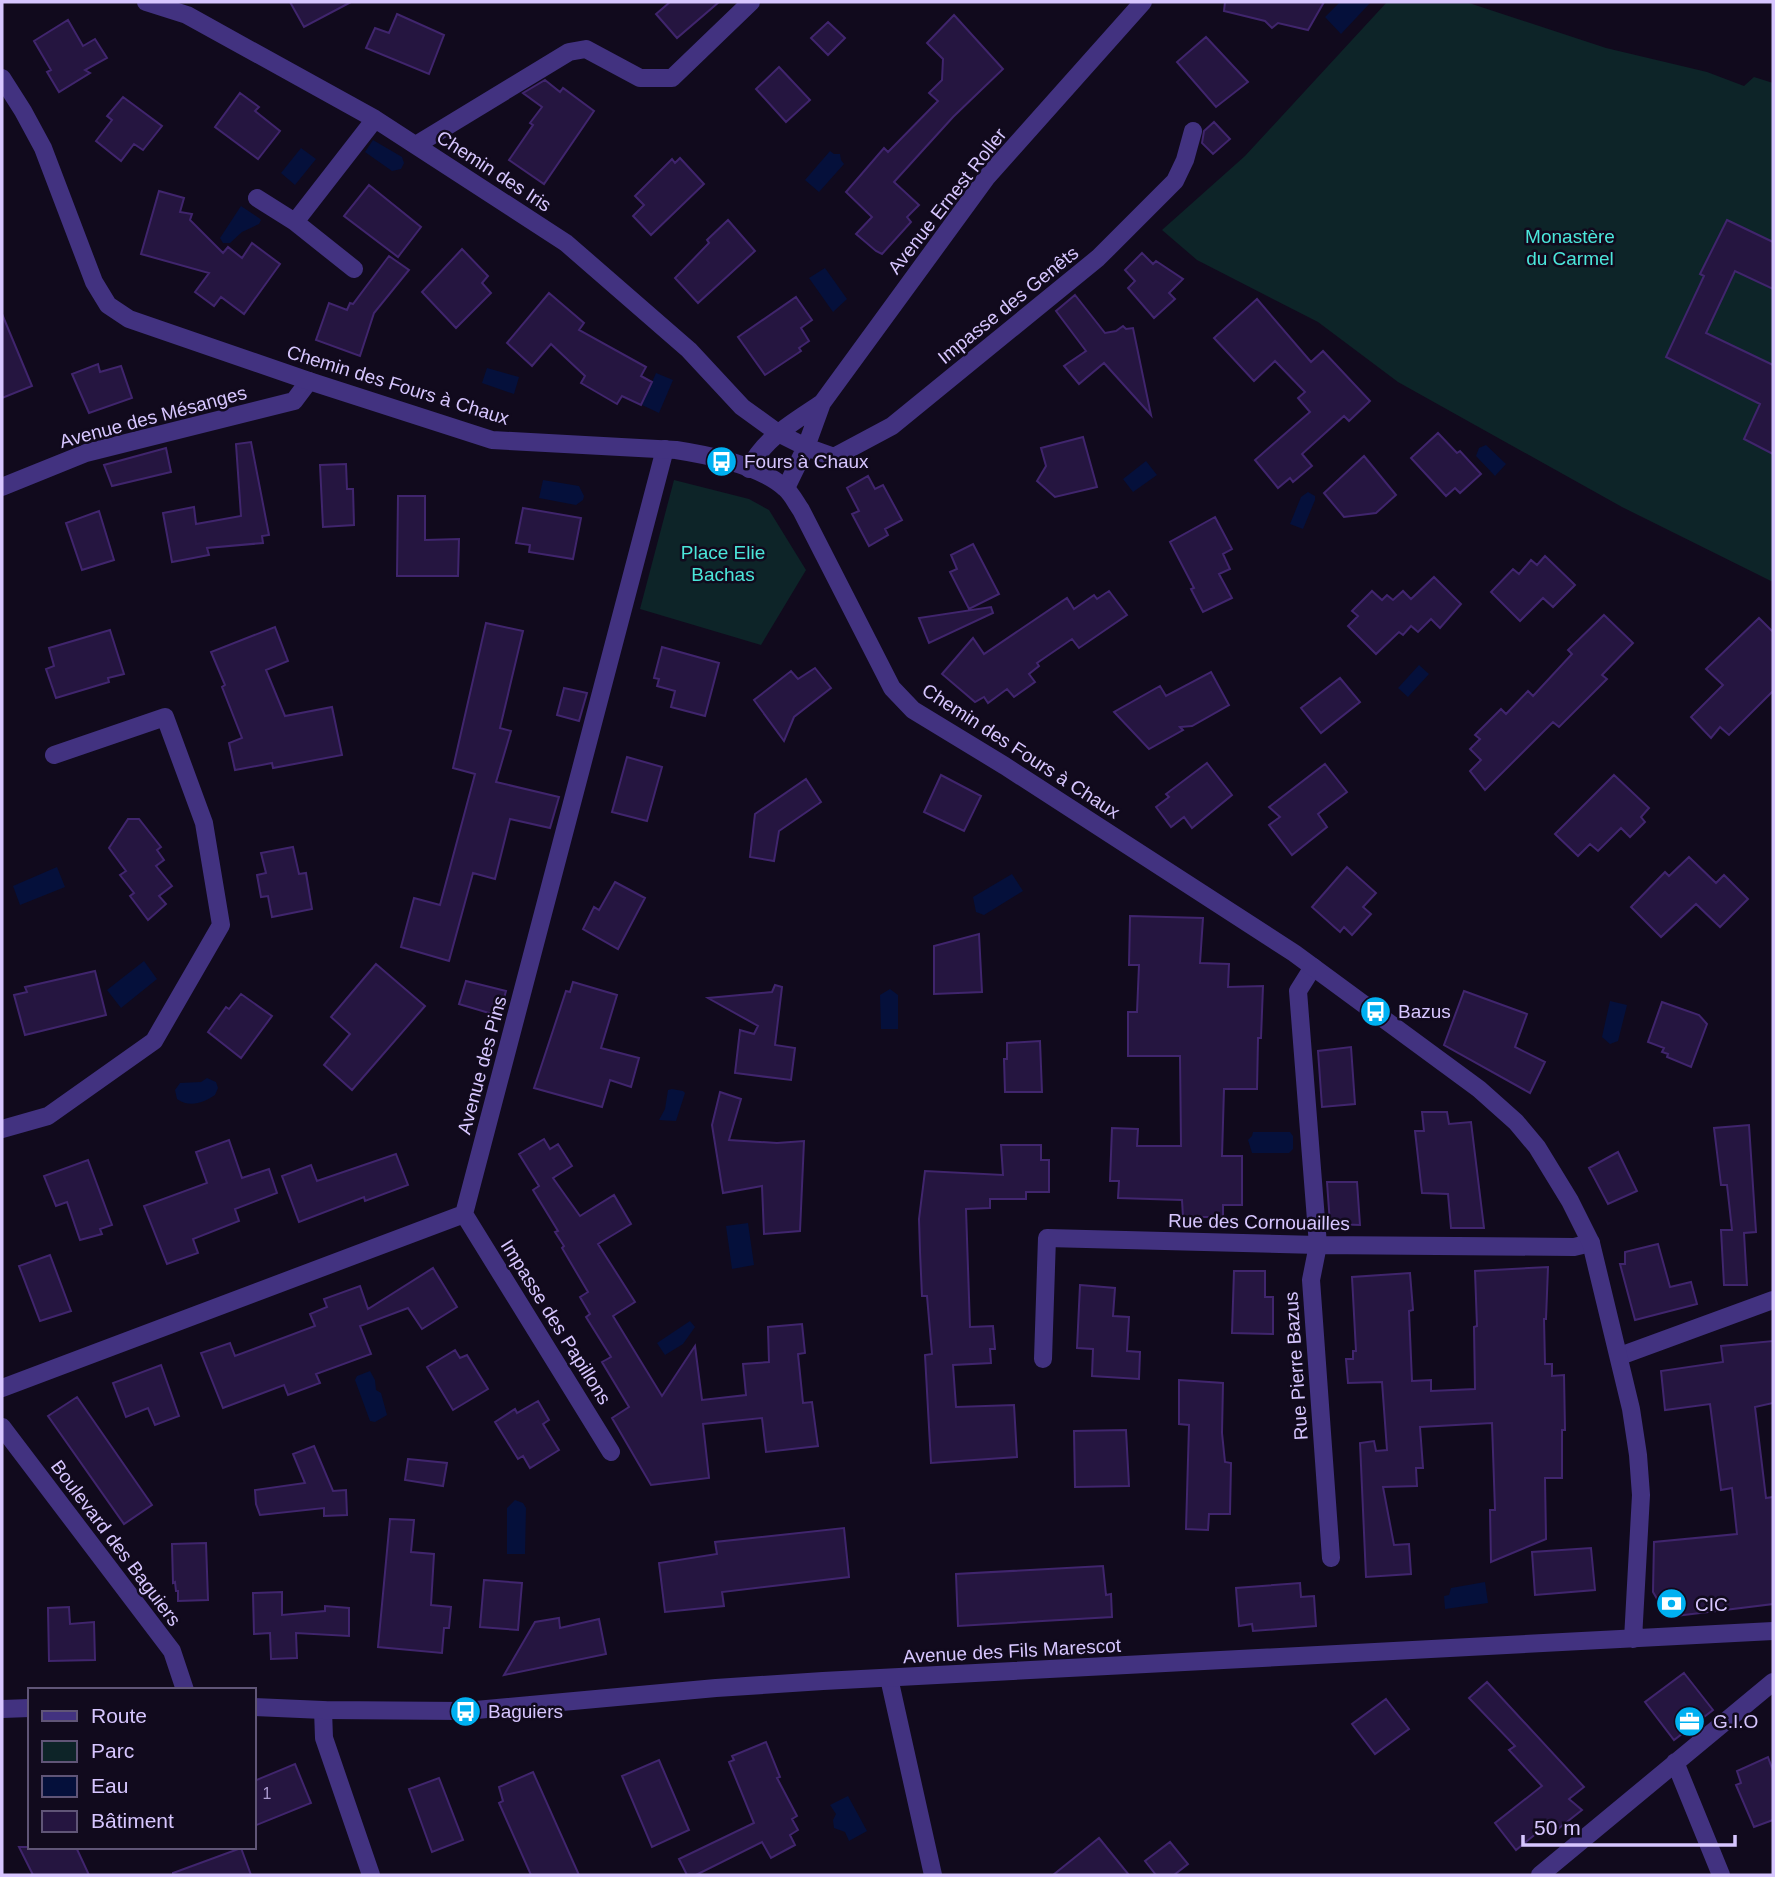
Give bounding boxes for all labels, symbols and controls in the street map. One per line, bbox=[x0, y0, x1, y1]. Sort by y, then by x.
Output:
street label: Avenue Ernest Roller bbox=[884, 123, 1011, 278]
street label: Chemin des Iris bbox=[433, 126, 555, 216]
park label: Monastère du Carmel bbox=[1525, 226, 1615, 269]
street label: Impasse des Genêts bbox=[934, 242, 1082, 368]
street label: Chemin des Fours à Chaux bbox=[284, 341, 512, 429]
street label: Avenue des Mésanges bbox=[57, 382, 249, 452]
bus stop icon: Fours à Chaux bbox=[704, 444, 738, 478]
place label: Fours à Chaux bbox=[744, 451, 869, 472]
park label: Place Elie Bachas bbox=[681, 542, 765, 585]
street label: Chemin des Fours à Chaux bbox=[918, 679, 1124, 823]
street label: Avenue des Pins bbox=[453, 994, 511, 1136]
bus stop icon: Bazus bbox=[1358, 994, 1392, 1028]
place label: Bazus bbox=[1398, 1001, 1451, 1022]
street label: Rue des Cornouailles bbox=[1168, 1210, 1350, 1234]
street label: Impasse des Papillons bbox=[497, 1236, 615, 1408]
street label: Rue Pierre Bazus bbox=[1280, 1291, 1312, 1441]
street label: Boulevard des Baguiers bbox=[47, 1456, 185, 1630]
bank icon: CIC bbox=[1655, 1587, 1689, 1621]
place label: CIC bbox=[1695, 1594, 1728, 1615]
street label: Avenue des Fils Marescot bbox=[902, 1635, 1122, 1667]
legend bbox=[28, 1688, 256, 1849]
bus stop icon: Baguiers bbox=[448, 1694, 482, 1728]
place label: Baguiers bbox=[488, 1701, 563, 1722]
text: Route bbox=[91, 1704, 147, 1727]
office icon: G.I.O bbox=[1673, 1704, 1707, 1738]
place label: G.I.O bbox=[1713, 1711, 1758, 1732]
text: Parc bbox=[91, 1739, 134, 1762]
text: Eau bbox=[91, 1774, 128, 1797]
house number: 1 bbox=[263, 1785, 272, 1802]
scale bar bbox=[1523, 1804, 1735, 1848]
text: Bâtiment bbox=[91, 1809, 174, 1832]
text: 50 m bbox=[1534, 1816, 1581, 1839]

